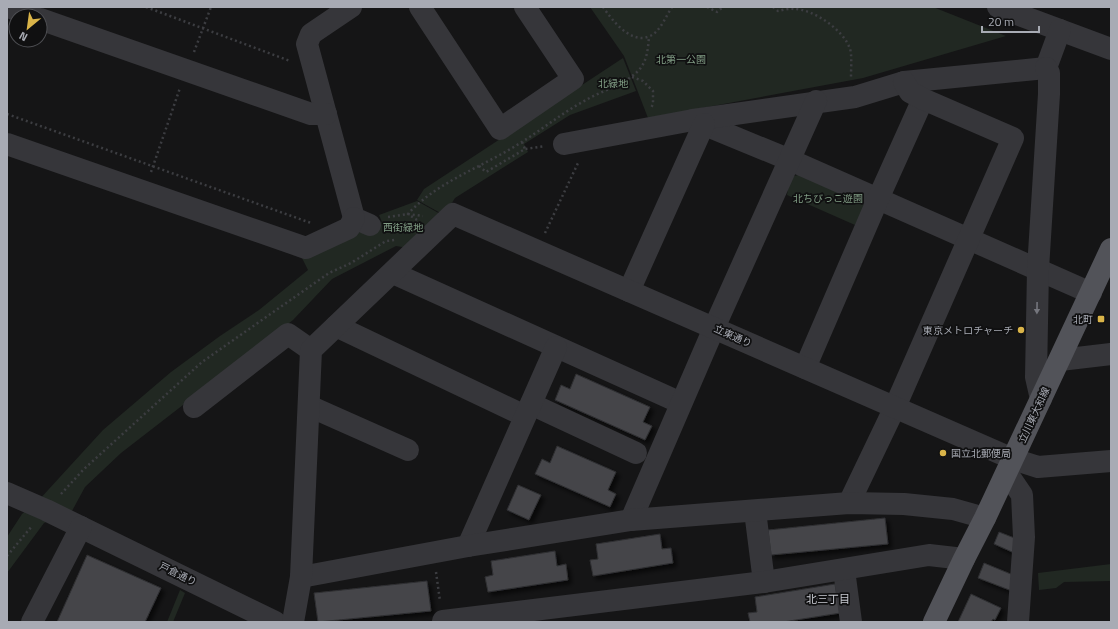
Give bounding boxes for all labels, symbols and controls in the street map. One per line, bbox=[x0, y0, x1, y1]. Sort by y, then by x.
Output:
north arrow bbox=[8, 8, 48, 48]
scale bar bbox=[982, 8, 1039, 34]
text: 20 m bbox=[988, 12, 1014, 31]
text: N bbox=[16, 28, 30, 46]
park label: 北第一公園 bbox=[656, 52, 706, 67]
park label: 北緑地 bbox=[598, 76, 629, 91]
park label: 北ちびっこ遊園 bbox=[793, 191, 863, 206]
park label: 西街緑地 bbox=[383, 220, 424, 235]
one-way arrow bbox=[1034, 302, 1040, 315]
place label: 北町 bbox=[1073, 312, 1093, 327]
marker: 北町 bbox=[1096, 314, 1106, 324]
street label: 立東通り bbox=[712, 321, 754, 351]
place label: 東京メトロチャーチ bbox=[923, 323, 1013, 338]
marker: 東京メトロチャーチ bbox=[1016, 325, 1026, 335]
street label: 立川東大和線 bbox=[1015, 385, 1053, 445]
place label: 国立北郵便局 bbox=[951, 446, 1011, 461]
marker: 国立北郵便局 bbox=[938, 448, 948, 458]
street label: 戸倉通り bbox=[157, 558, 199, 590]
district label: 北三丁目 bbox=[806, 591, 850, 607]

